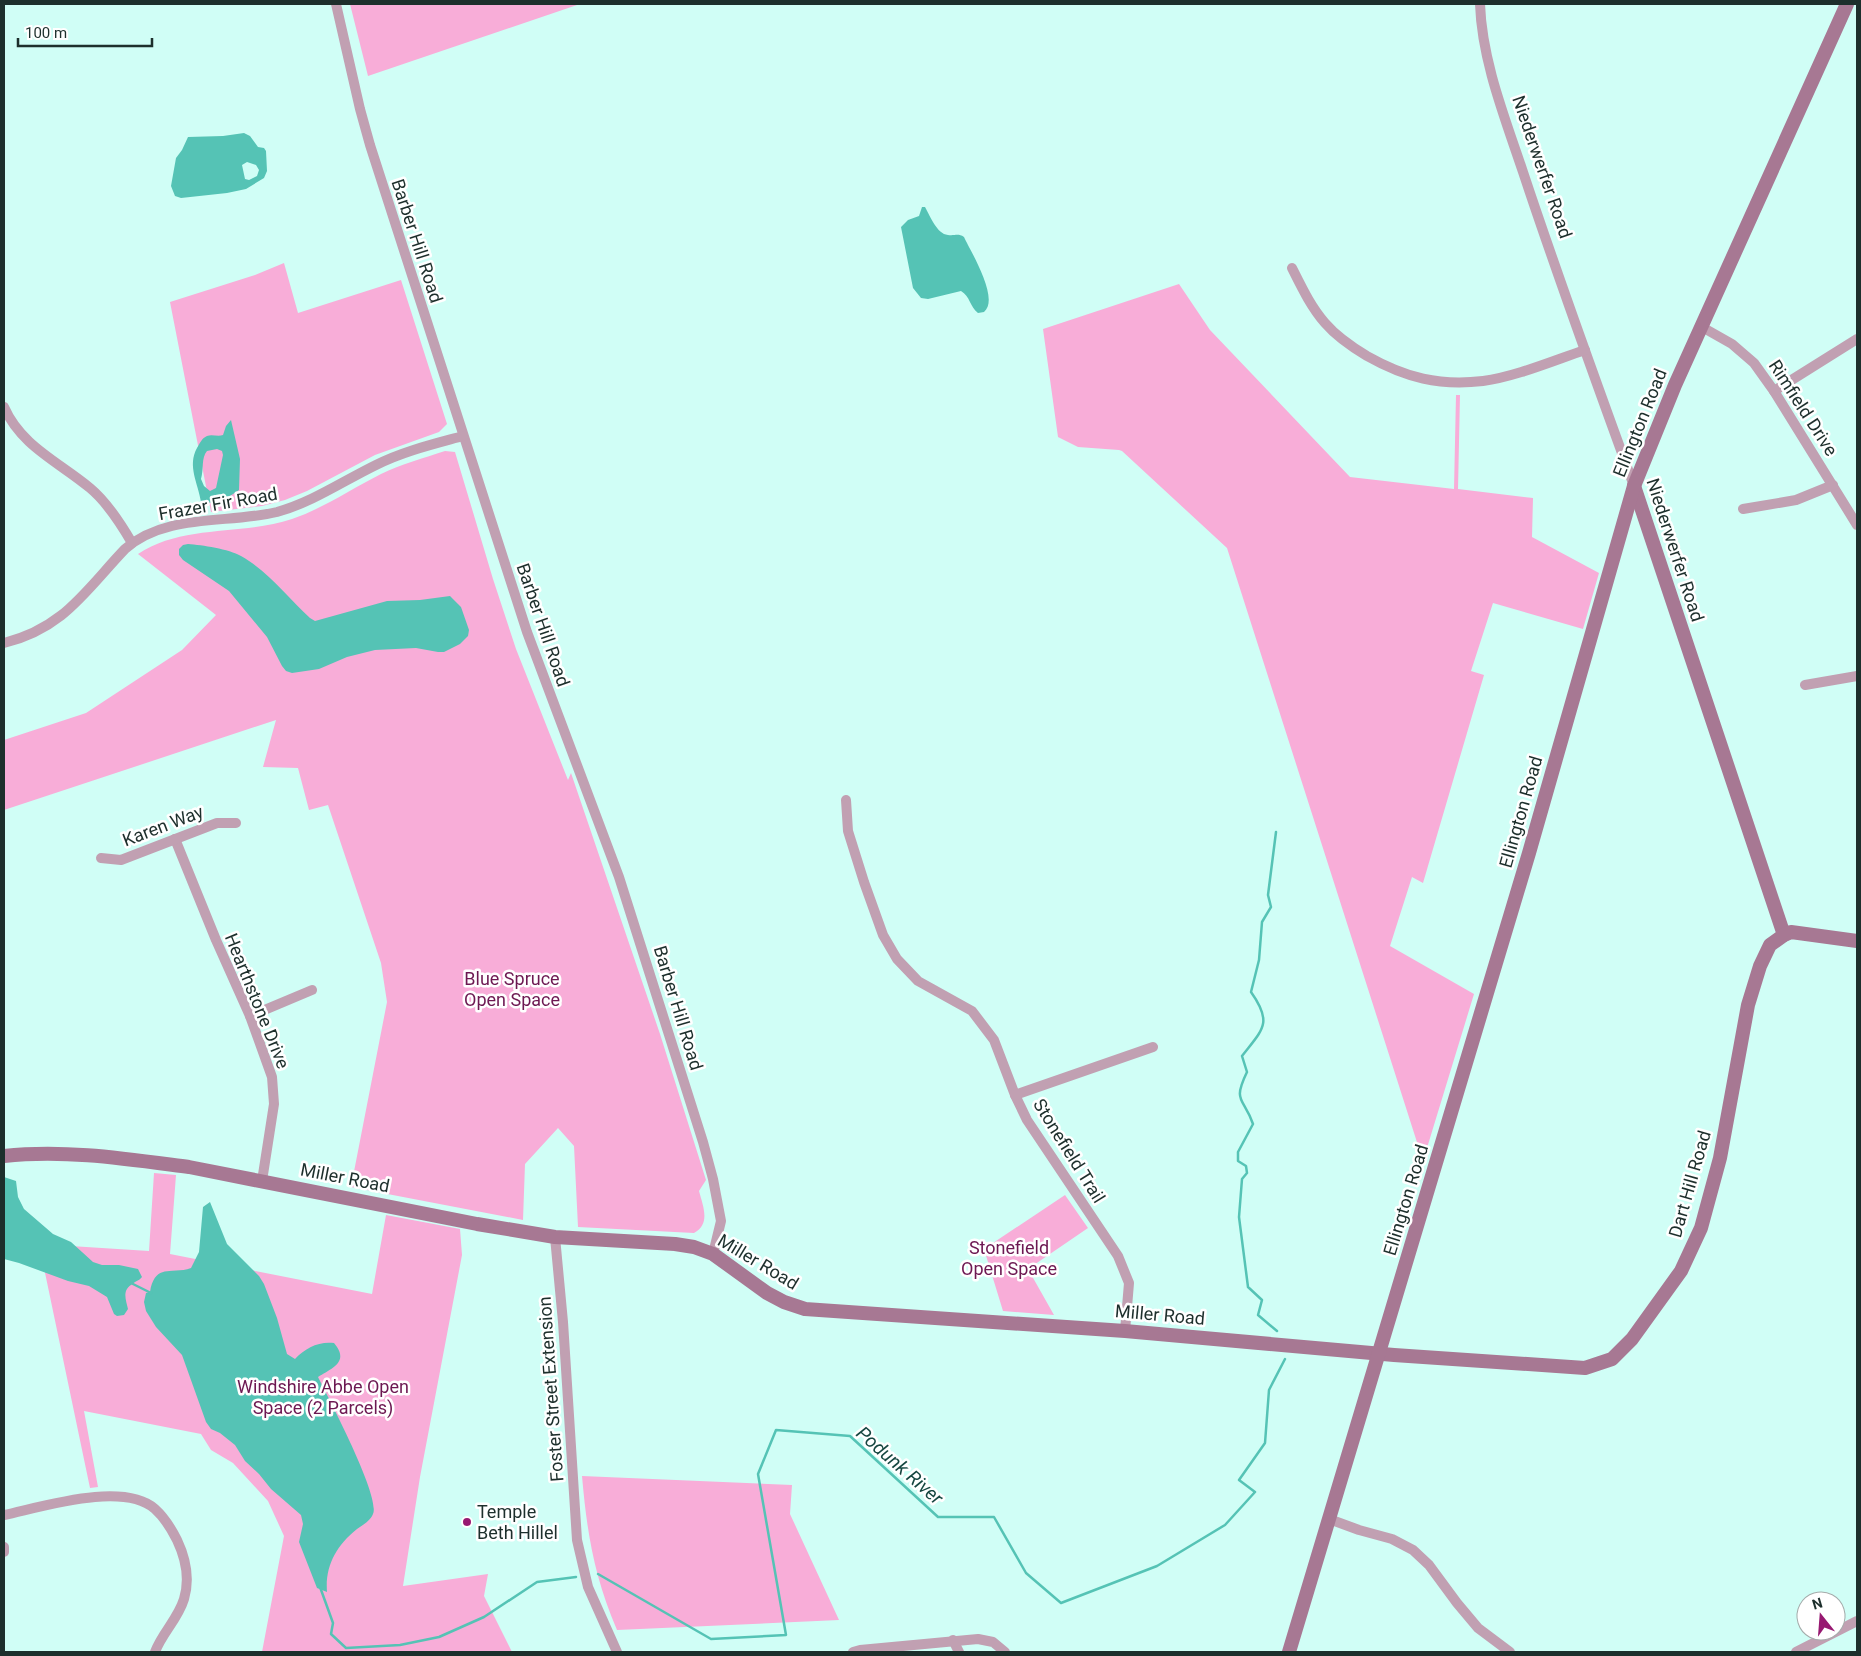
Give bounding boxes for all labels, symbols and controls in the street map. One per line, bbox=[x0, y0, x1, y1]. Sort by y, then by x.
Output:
scale bar bbox=[18, 15, 151, 47]
text: 100 m bbox=[25, 24, 67, 42]
street label: Niederwerfer Road bbox=[1508, 93, 1577, 241]
street label: Barber Hill Road bbox=[388, 176, 447, 305]
street label: Rimfield Drive bbox=[1765, 356, 1842, 460]
street label: Ellington Road bbox=[1608, 366, 1671, 480]
street label: Niederwerfer Road bbox=[1642, 476, 1709, 624]
street label: Frazer Fir Road bbox=[157, 483, 279, 524]
street label: Barber Hill Road bbox=[513, 560, 574, 689]
street label: Ellington Road bbox=[1495, 754, 1546, 870]
street label: Karen Way bbox=[119, 800, 207, 851]
street label: Hearthstone Drive bbox=[221, 930, 294, 1072]
street label: Barber Hill Road bbox=[650, 943, 707, 1073]
park label: Blue Spruce Open Space bbox=[464, 968, 560, 1010]
street label: Stonefield Trail bbox=[1029, 1095, 1110, 1207]
street label: Dart Hill Road bbox=[1664, 1128, 1715, 1240]
street label: Ellington Road bbox=[1379, 1142, 1432, 1258]
street label: Miller Road bbox=[299, 1159, 391, 1196]
street label: Miller Road bbox=[714, 1229, 802, 1294]
park label: Stonefield Open Space bbox=[961, 1237, 1057, 1279]
street label: Foster Street Extension bbox=[534, 1296, 567, 1482]
street label: Miller Road bbox=[1114, 1300, 1206, 1329]
park label: Windshire Abbe Open Space (2 Parcels) bbox=[237, 1376, 409, 1419]
water label: Podunk River bbox=[852, 1421, 948, 1510]
place label: Temple Beth Hillel bbox=[477, 1501, 558, 1543]
marker: Temple Beth Hillel bbox=[461, 1516, 473, 1528]
north arrow bbox=[1796, 1591, 1846, 1641]
text: N bbox=[1810, 1594, 1824, 1613]

